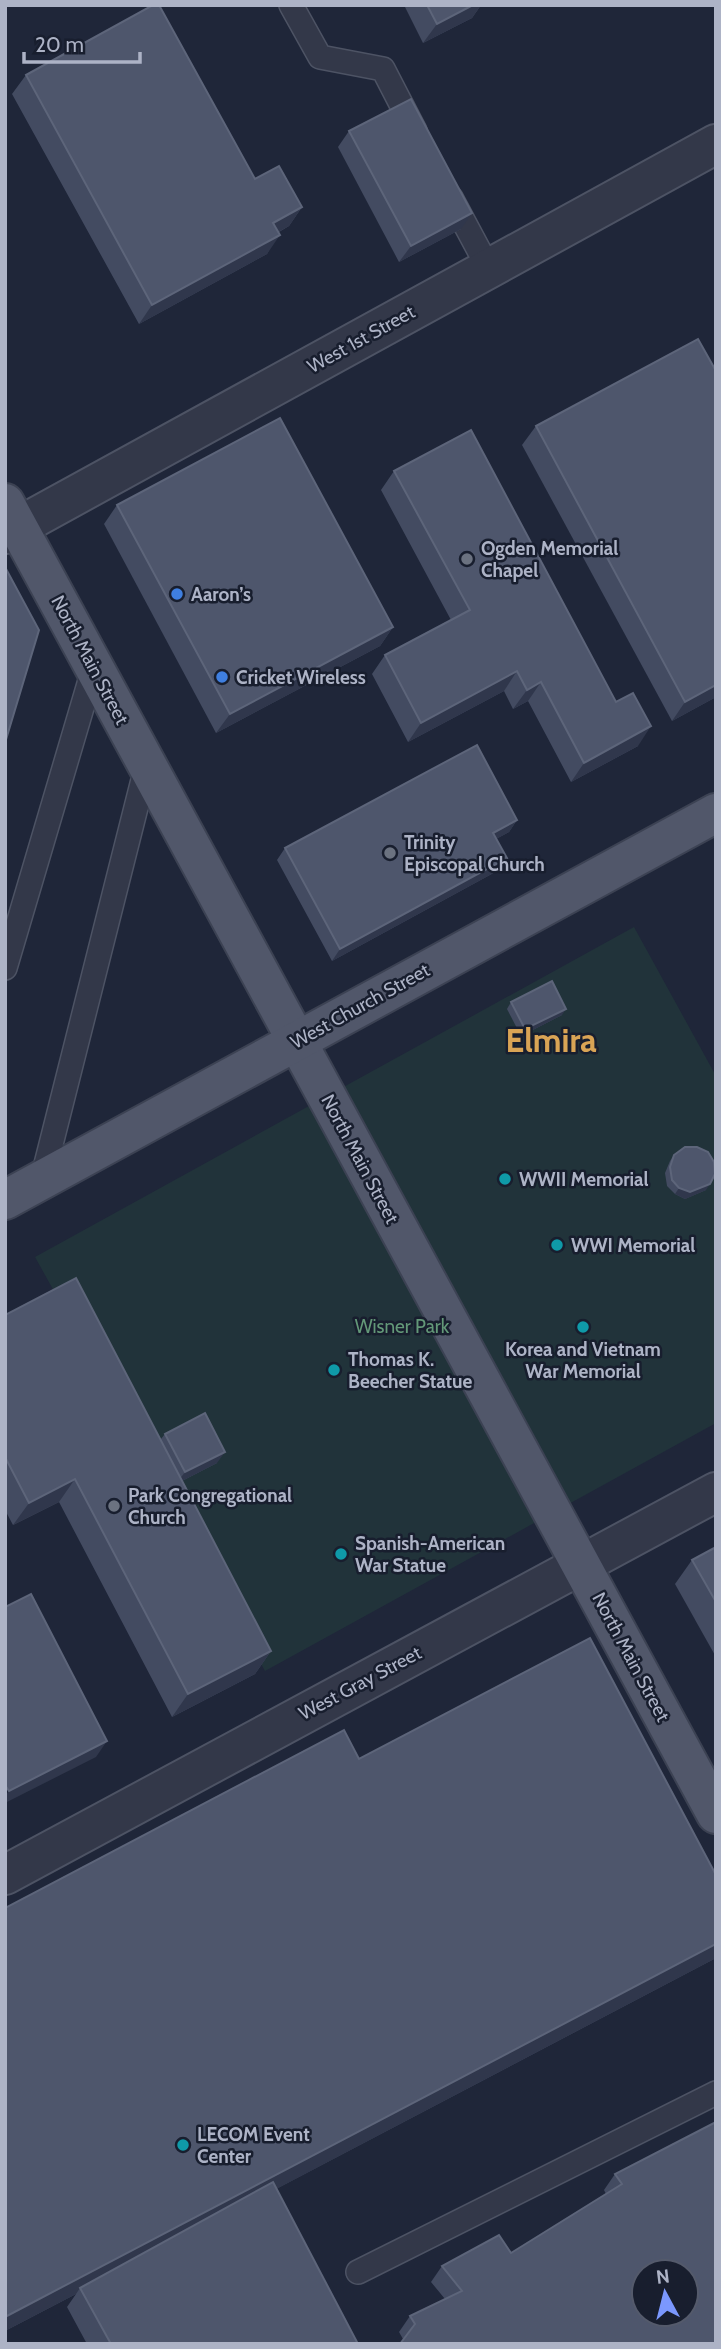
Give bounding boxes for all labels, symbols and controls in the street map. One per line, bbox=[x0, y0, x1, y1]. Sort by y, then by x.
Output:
scale bar bbox=[24, 21, 140, 65]
text: 20 m bbox=[35, 32, 84, 57]
street label: West 1st Street bbox=[303, 300, 419, 378]
place label: Ogden Memorial Chapel bbox=[481, 537, 618, 582]
marker: Ogden Memorial Chapel bbox=[459, 551, 475, 567]
place label: Aaron’s bbox=[191, 583, 251, 606]
marker: Aaron’s bbox=[169, 586, 185, 602]
street label: North Main Street bbox=[46, 592, 134, 729]
place label: Cricket Wireless bbox=[236, 666, 366, 689]
marker: Cricket Wireless bbox=[214, 669, 230, 685]
place label: Trinity Episcopal Church bbox=[404, 831, 545, 876]
marker: Trinity Episcopal Church bbox=[382, 845, 398, 861]
street label: West Church Street bbox=[287, 958, 434, 1054]
district label: Elmira bbox=[505, 1020, 597, 1060]
street label: North Main Street bbox=[316, 1091, 404, 1228]
place label: WWII Memorial bbox=[519, 1168, 649, 1191]
marker: WWII Memorial bbox=[497, 1171, 513, 1187]
place label: WWI Memorial bbox=[571, 1234, 695, 1257]
marker: WWI Memorial bbox=[549, 1237, 565, 1253]
park label: Wisner Park bbox=[355, 1315, 450, 1338]
marker: Korea and Vietnam War Memorial bbox=[575, 1319, 591, 1335]
place label: Korea and Vietnam War Memorial bbox=[505, 1338, 661, 1383]
place label: Thomas K. Beecher Statue bbox=[348, 1348, 473, 1393]
marker: Thomas K. Beecher Statue bbox=[326, 1362, 342, 1378]
place label: Park Congregational Church bbox=[128, 1484, 292, 1529]
marker: Park Congregational Church bbox=[106, 1498, 122, 1514]
place label: Spanish-American War Statue bbox=[355, 1532, 505, 1577]
marker: Spanish-American War Statue bbox=[333, 1546, 349, 1562]
street label: North Main Street bbox=[587, 1589, 675, 1726]
street label: West Gray Street bbox=[295, 1641, 426, 1725]
place label: LECOM Event Center bbox=[197, 2123, 310, 2168]
marker: LECOM Event Center bbox=[175, 2137, 191, 2153]
north arrow bbox=[630, 2258, 700, 2328]
text: N bbox=[655, 2264, 671, 2289]

